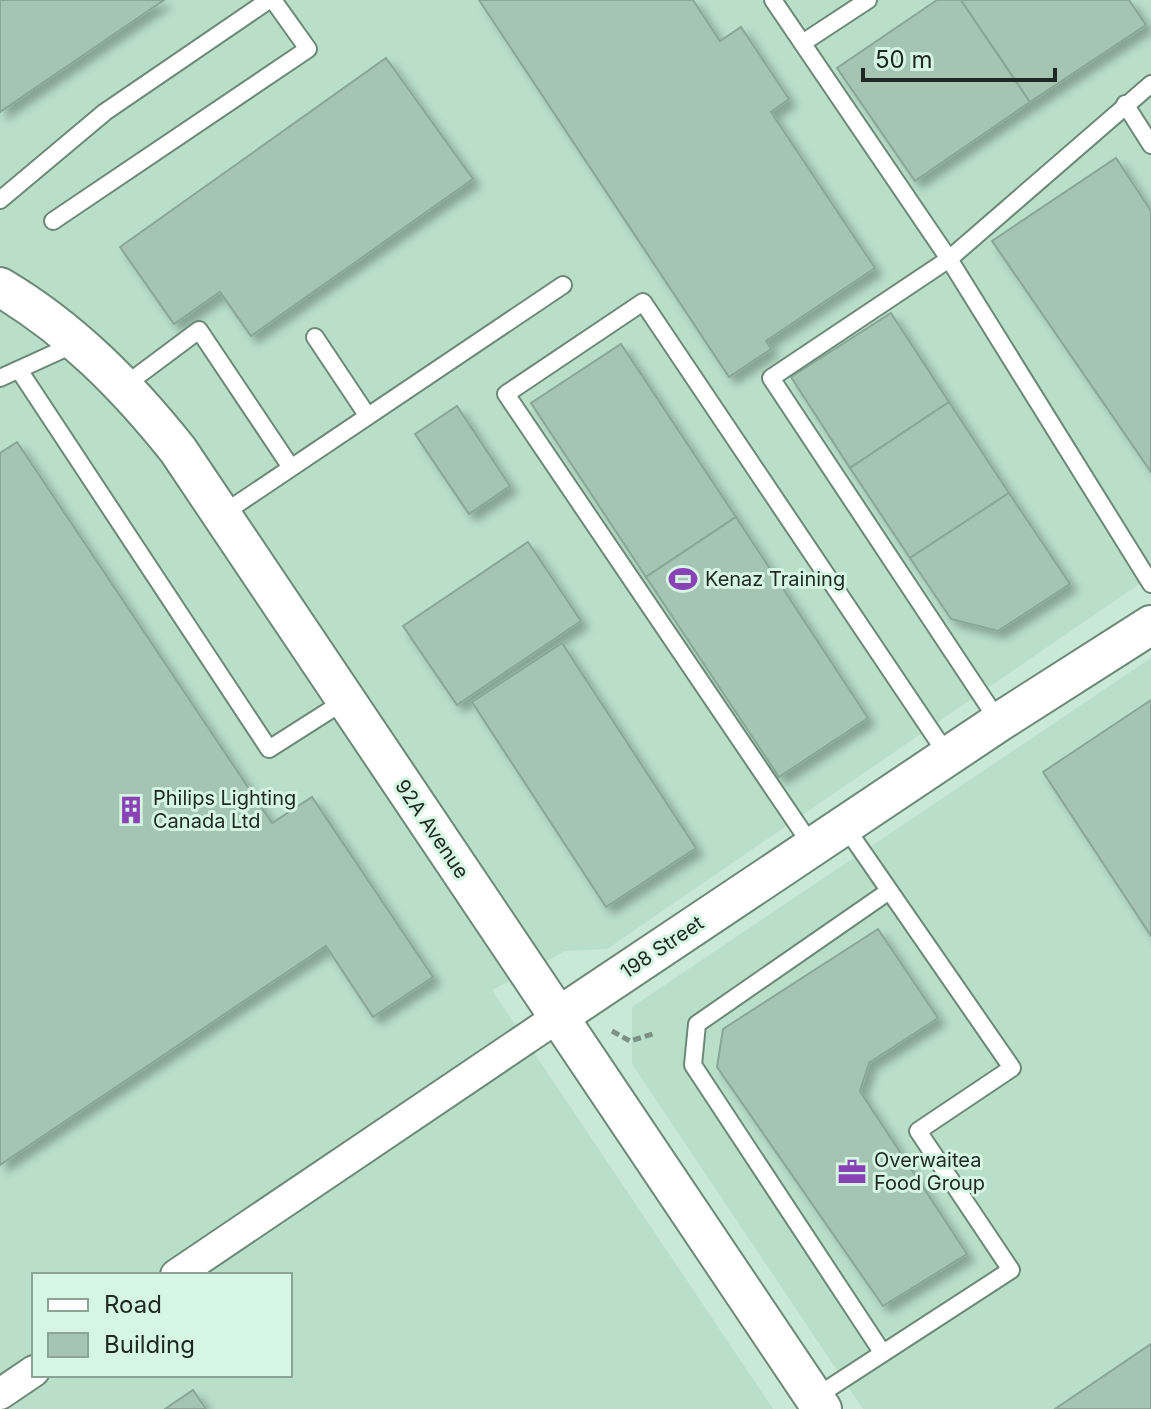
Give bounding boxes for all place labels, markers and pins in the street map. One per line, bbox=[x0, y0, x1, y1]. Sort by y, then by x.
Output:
sports icon: Kenaz Training bbox=[668, 564, 698, 594]
place label: Kenaz Training bbox=[705, 567, 845, 591]
place label: Philips Lighting Canada Ltd bbox=[153, 786, 296, 833]
building icon: Philips Lighting Canada Ltd bbox=[116, 795, 146, 825]
place label: Overwaitea Food Group bbox=[874, 1148, 985, 1195]
office icon: Overwaitea Food Group bbox=[837, 1157, 867, 1187]

